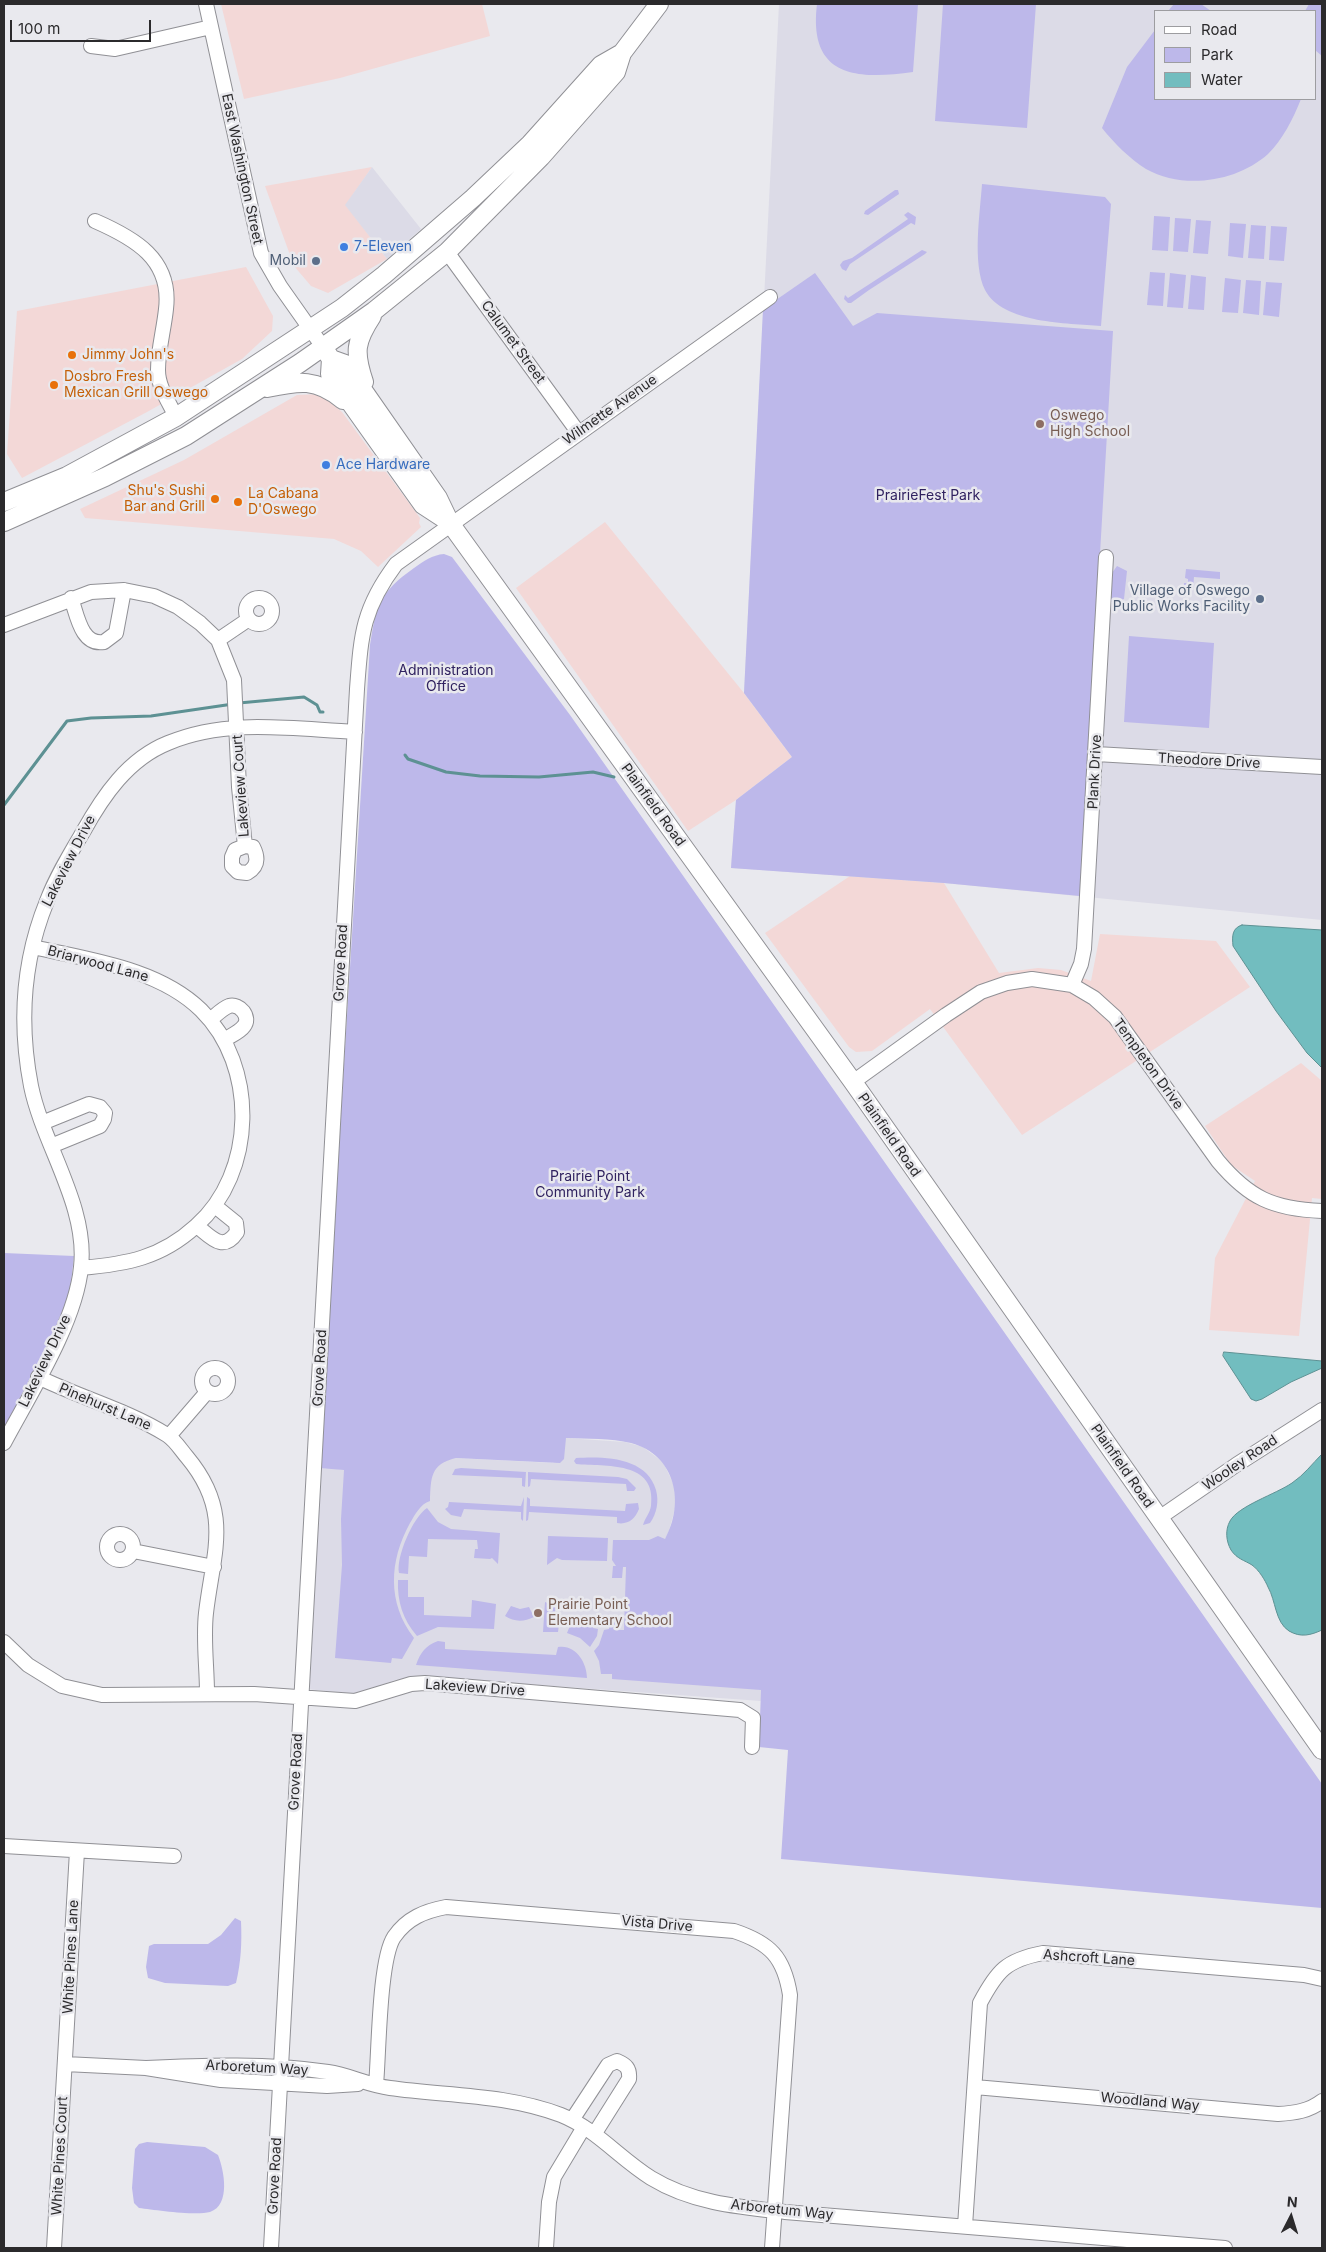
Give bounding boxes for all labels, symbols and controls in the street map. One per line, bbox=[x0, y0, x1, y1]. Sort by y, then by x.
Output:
scale bar bbox=[12, 10, 154, 42]
legend bbox=[1154, 10, 1316, 100]
text: 100 m bbox=[18, 19, 60, 38]
text: Road bbox=[1201, 20, 1237, 39]
text: Park bbox=[1201, 45, 1233, 64]
text: Water bbox=[1201, 70, 1243, 89]
street label: East Washington Street bbox=[218, 92, 266, 246]
place label: 7-Eleven bbox=[354, 239, 412, 255]
marker: 7-Eleven bbox=[338, 241, 350, 253]
place label: Mobil bbox=[270, 253, 306, 269]
marker: Mobil bbox=[310, 255, 322, 267]
street label: Calumet Street bbox=[477, 297, 549, 387]
place label: Jimmy John's bbox=[82, 347, 174, 363]
marker: Jimmy John's bbox=[66, 349, 78, 361]
place label: Dosbro Fresh Mexican Grill Oswego bbox=[64, 369, 208, 402]
street label: Wilmette Avenue bbox=[560, 371, 660, 449]
marker: Dosbro Fresh Mexican Grill Oswego bbox=[48, 379, 60, 391]
place label: Oswego High School bbox=[1050, 408, 1130, 441]
marker: Oswego High School bbox=[1034, 418, 1046, 430]
place label: Ace Hardware bbox=[336, 457, 430, 473]
marker: Ace Hardware bbox=[320, 459, 332, 471]
place label: Shu's Sushi Bar and Grill bbox=[124, 483, 205, 516]
place label: La Cabana D'Oswego bbox=[248, 486, 319, 518]
park label: PrairieFest Park bbox=[876, 488, 980, 504]
marker: Shu's Sushi Bar and Grill bbox=[209, 493, 221, 505]
marker: La Cabana D'Oswego bbox=[232, 496, 244, 508]
place label: Village of Oswego Public Works Facility bbox=[1113, 583, 1250, 616]
marker: Village of Oswego Public Works Facility bbox=[1254, 593, 1266, 605]
park label: Administration Office bbox=[398, 663, 494, 696]
street label: Lakeview Court bbox=[229, 734, 253, 838]
street label: Plank Drive bbox=[1085, 734, 1105, 810]
street label: Theodore Drive bbox=[1157, 750, 1261, 772]
street label: Plainfield Road bbox=[617, 760, 689, 850]
street label: Lakeview Drive bbox=[39, 812, 99, 910]
street label: Grove Road bbox=[331, 924, 351, 1002]
street label: Briarwood Lane bbox=[46, 942, 150, 986]
street label: Templeton Drive bbox=[1109, 1015, 1187, 1113]
street label: Plainfield Road bbox=[854, 1090, 924, 1180]
park label: Prairie Point Community Park bbox=[535, 1169, 645, 1202]
street label: Lakeview Drive bbox=[15, 1312, 75, 1410]
street label: Grove Road bbox=[310, 1329, 330, 1407]
street label: Pinehurst Lane bbox=[56, 1380, 154, 1434]
street label: Plainfield Road bbox=[1087, 1421, 1157, 1511]
street label: Wooley Road bbox=[1199, 1432, 1281, 1494]
place label: Prairie Point Elementary School bbox=[548, 1597, 672, 1630]
marker: Prairie Point Elementary School bbox=[532, 1607, 544, 1619]
street label: Lakeview Drive bbox=[424, 1676, 526, 1700]
street label: Grove Road bbox=[286, 1733, 306, 1811]
street label: White Pines Lane bbox=[60, 1899, 82, 2015]
street label: Vista Drive bbox=[621, 1913, 693, 1935]
street label: Ashcroft Lane bbox=[1042, 1946, 1136, 1970]
street label: Arboretum Way bbox=[205, 2057, 309, 2079]
street label: Woodland Way bbox=[1100, 2089, 1200, 2115]
street label: White Pines Court bbox=[48, 2096, 72, 2216]
street label: Grove Road bbox=[265, 2137, 285, 2215]
north arrow bbox=[1266, 2192, 1316, 2242]
text: N bbox=[1286, 2193, 1298, 2210]
street label: Arboretum Way bbox=[730, 2196, 834, 2224]

